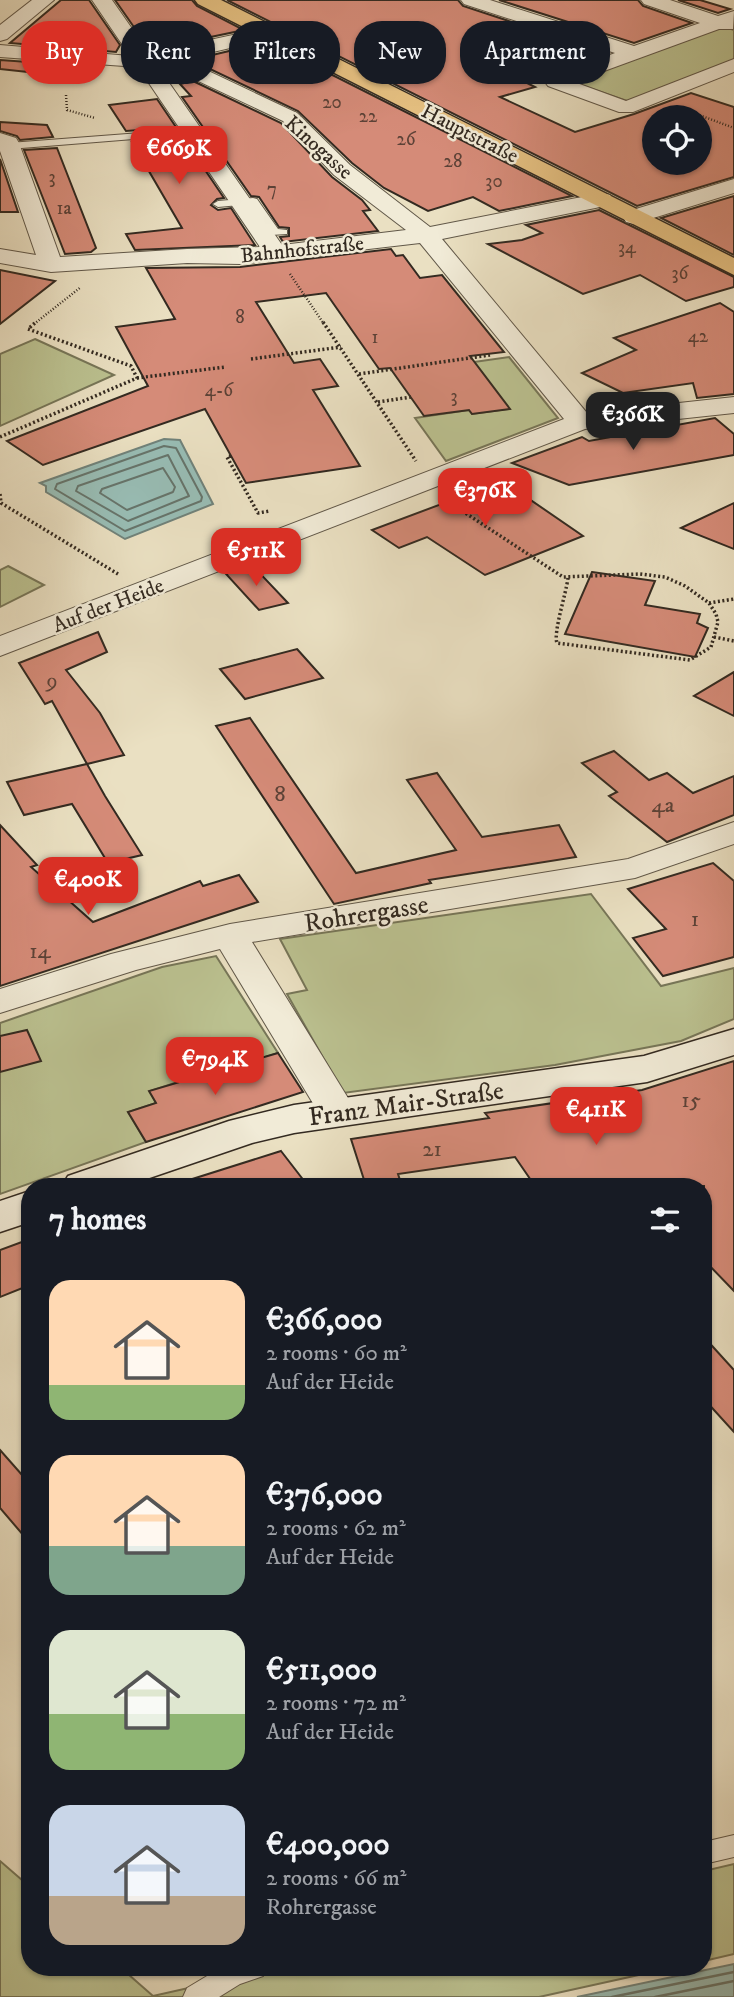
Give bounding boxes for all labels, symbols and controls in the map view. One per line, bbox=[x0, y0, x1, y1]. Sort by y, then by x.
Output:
chip: Buy bbox=[21, 21, 107, 84]
chip: Rent bbox=[121, 21, 215, 84]
chip: Filters bbox=[229, 21, 340, 84]
chip: New bbox=[354, 21, 446, 84]
chip: Apartment bbox=[460, 21, 610, 84]
house number: 20 bbox=[322, 91, 342, 114]
street label: Hauptstraße bbox=[416, 98, 523, 170]
house number: 22 bbox=[359, 105, 378, 128]
map controls bbox=[642, 105, 712, 175]
button: locate bbox=[642, 105, 712, 175]
street label: Kinogasse bbox=[279, 110, 358, 185]
pin: €669K bbox=[130, 127, 228, 186]
house number: 26 bbox=[396, 128, 417, 151]
text: €669K bbox=[146, 134, 212, 163]
house number: 28 bbox=[444, 150, 462, 173]
house number: 3 bbox=[48, 166, 56, 189]
house number: 30 bbox=[485, 170, 503, 193]
house number: 7 bbox=[267, 178, 277, 201]
house number: 1a bbox=[56, 197, 72, 220]
street label: Bahnhofstraße bbox=[239, 231, 365, 269]
house number: 34 bbox=[618, 236, 637, 259]
house number: 36 bbox=[672, 262, 690, 285]
house number: 8 bbox=[235, 306, 245, 329]
house number: 42 bbox=[688, 325, 709, 348]
house number: 1 bbox=[372, 326, 379, 349]
house number: 4-6 bbox=[205, 379, 234, 402]
house number: 3 bbox=[450, 385, 458, 408]
pin: €366K bbox=[584, 392, 682, 452]
text: €366K bbox=[602, 400, 664, 429]
pin: €376K bbox=[436, 468, 534, 528]
text: €376K bbox=[454, 476, 516, 505]
pin: €511K bbox=[207, 528, 305, 588]
text: €511K bbox=[227, 536, 285, 565]
street label: Auf der Heide bbox=[49, 573, 168, 639]
house number: 9 bbox=[45, 667, 58, 696]
house number: 8 bbox=[274, 780, 286, 809]
house number: 4a bbox=[651, 791, 675, 820]
pin: €400K bbox=[39, 858, 137, 917]
text: €400K bbox=[54, 865, 122, 894]
street label: Rohrergasse bbox=[302, 888, 431, 941]
house number: 1 bbox=[691, 905, 699, 934]
house number: 14 bbox=[29, 937, 52, 966]
pin: €794K bbox=[166, 1038, 264, 1097]
text: €794K bbox=[182, 1045, 248, 1074]
street label: Franz Mair-Straße bbox=[307, 1074, 506, 1135]
house number: 15 bbox=[681, 1086, 701, 1115]
pin: €411K bbox=[547, 1088, 645, 1147]
text: €411K bbox=[566, 1095, 626, 1124]
house number: 21 bbox=[422, 1135, 442, 1164]
icon: filters bbox=[646, 1201, 684, 1239]
text: 7 homes bbox=[49, 1202, 146, 1239]
text: €366,000 bbox=[266, 1302, 383, 1339]
icon: home bbox=[105, 1308, 189, 1392]
text: 2 rooms · 60 m² bbox=[266, 1339, 407, 1368]
text: Auf der Heide bbox=[266, 1368, 394, 1397]
text: €376,000 bbox=[266, 1477, 383, 1514]
icon: home bbox=[105, 1483, 189, 1567]
text: 2 rooms · 62 m² bbox=[266, 1514, 406, 1543]
text: Auf der Heide bbox=[266, 1543, 394, 1572]
text: €511,000 bbox=[266, 1652, 377, 1689]
icon: home bbox=[105, 1658, 189, 1742]
text: 2 rooms · 72 m² bbox=[266, 1689, 406, 1718]
text: Auf der Heide bbox=[266, 1718, 394, 1747]
text: €400,000 bbox=[266, 1827, 390, 1864]
icon: home bbox=[105, 1833, 189, 1917]
text: 2 rooms · 66 m² bbox=[266, 1864, 406, 1893]
text: Rohrergasse bbox=[266, 1893, 377, 1922]

